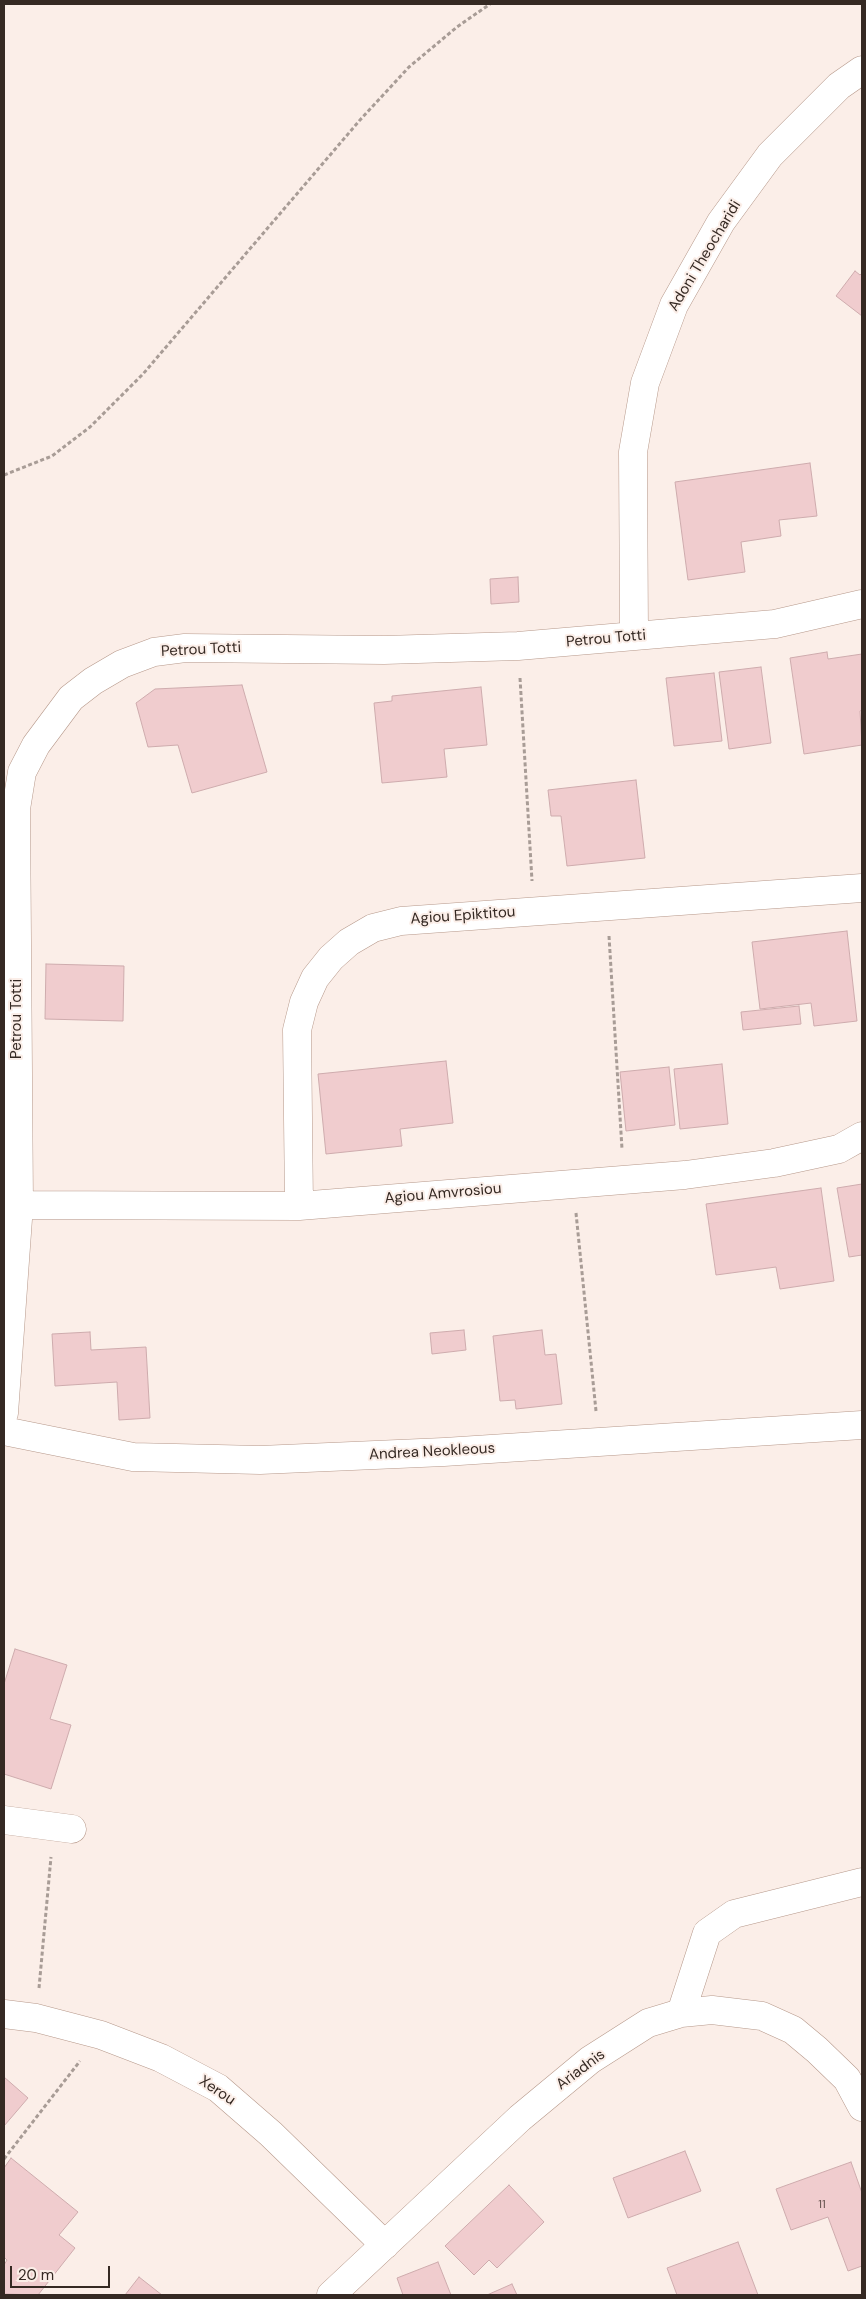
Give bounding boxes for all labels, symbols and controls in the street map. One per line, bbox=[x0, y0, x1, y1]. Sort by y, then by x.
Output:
street label: Adoni Theocharidi bbox=[665, 197, 745, 315]
street label: Petrou Totti bbox=[565, 627, 647, 651]
street label: Petrou Totti bbox=[160, 639, 242, 661]
street label: Agiou Epiktitou bbox=[410, 903, 516, 929]
street label: Petrou Totti bbox=[8, 979, 26, 1059]
street label: Agiou Amvrosiou bbox=[384, 1180, 502, 1208]
street label: Andrea Neokleous bbox=[369, 1440, 495, 1464]
street label: Ariadnis bbox=[553, 2046, 609, 2094]
street label: Xerou bbox=[195, 2072, 239, 2110]
house number: 11 bbox=[818, 2198, 826, 2212]
scale bar bbox=[12, 2256, 112, 2288]
text: 20 m bbox=[18, 2265, 54, 2285]

